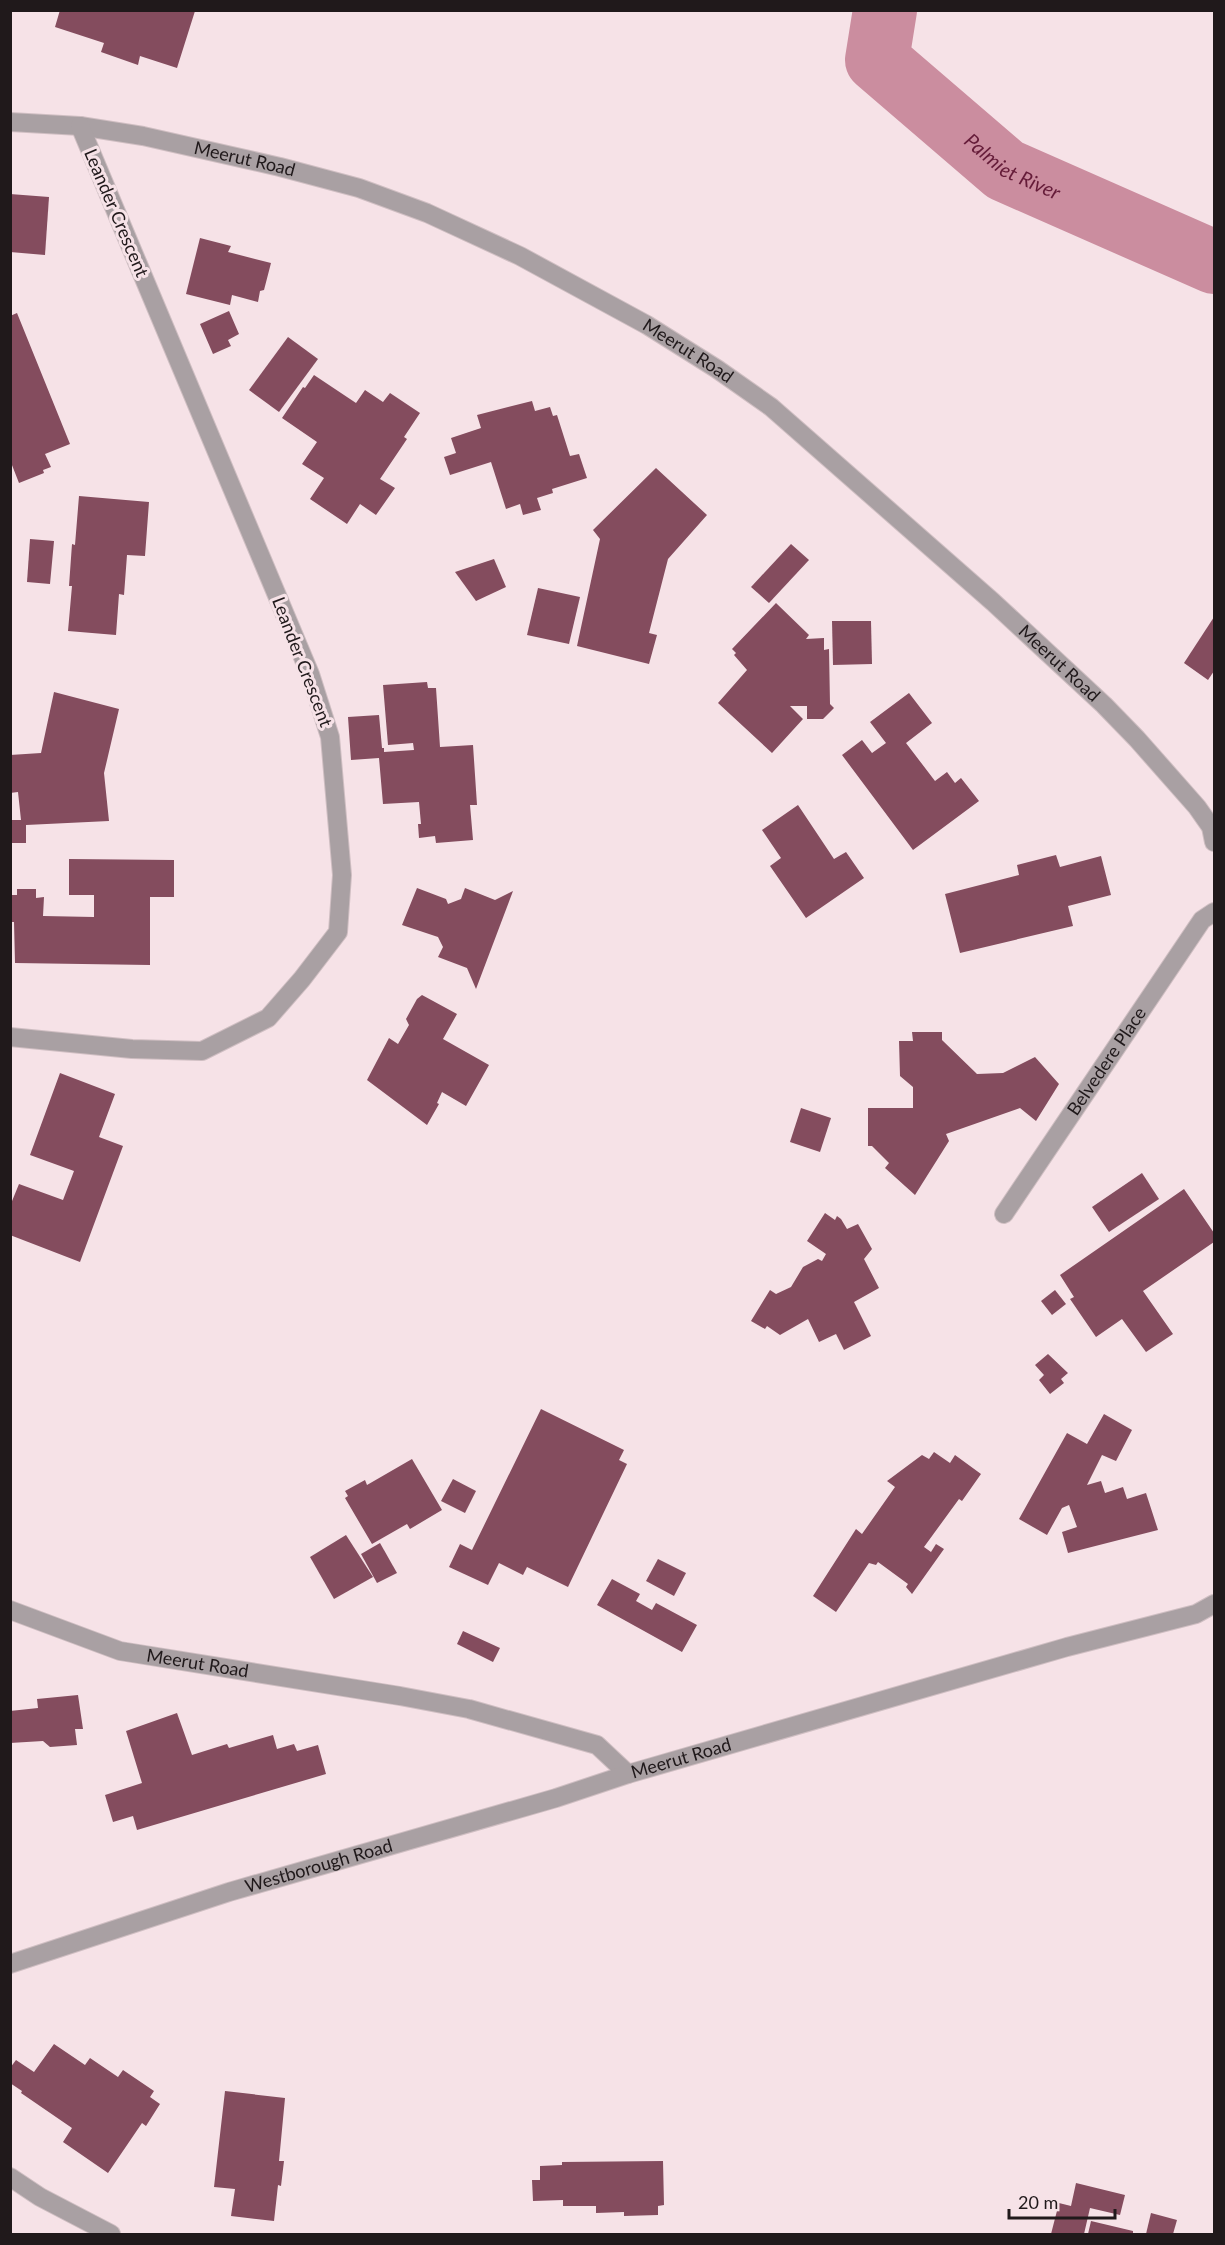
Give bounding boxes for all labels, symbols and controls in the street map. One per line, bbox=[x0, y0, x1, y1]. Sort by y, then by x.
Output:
water label: Palmiet River bbox=[960, 128, 1065, 204]
street label: Meerut Road bbox=[192, 136, 298, 181]
street label: Leander Crescent bbox=[80, 145, 154, 281]
street label: Meerut Road bbox=[639, 313, 738, 387]
street label: Leander Crescent bbox=[268, 594, 338, 730]
street label: Meerut Road bbox=[1015, 620, 1105, 706]
street label: Belvedere Place bbox=[1062, 1003, 1150, 1119]
street label: Meerut Road bbox=[145, 1643, 250, 1682]
street label: Meerut Road bbox=[628, 1733, 733, 1783]
street label: Westborough Road bbox=[242, 1834, 395, 1897]
scale bar bbox=[1009, 2182, 1116, 2220]
text: 20 m bbox=[1018, 2191, 1058, 2213]

